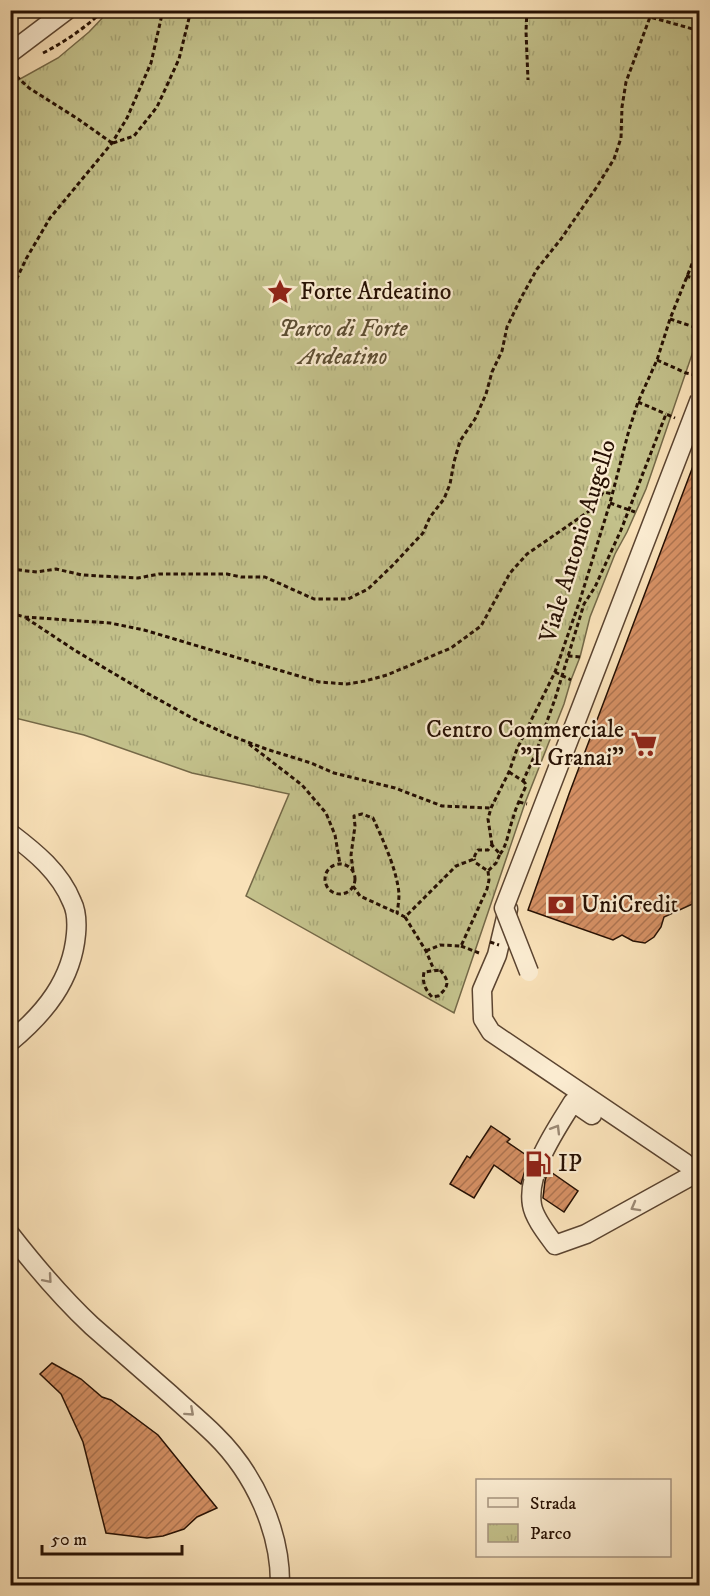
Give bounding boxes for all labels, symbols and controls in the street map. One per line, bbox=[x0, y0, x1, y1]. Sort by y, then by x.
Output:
place icon: Forte Ardeatino bbox=[265, 277, 295, 307]
place label: Forte Ardeatino bbox=[300, 277, 451, 307]
park label: Parco di Forte Ardeatino bbox=[279, 314, 408, 372]
street label: Viale Antonio Augello bbox=[533, 436, 623, 647]
place label: Centro Commerciale "I Granai" bbox=[426, 715, 624, 773]
supermarket icon: Centro Commerciale "I Granai" bbox=[629, 729, 659, 759]
bank icon: UniCredit bbox=[546, 890, 576, 920]
place label: UniCredit bbox=[581, 890, 679, 920]
one-way arrow bbox=[549, 1125, 561, 1135]
fuel station icon: IP bbox=[523, 1149, 553, 1179]
place label: IP bbox=[558, 1149, 582, 1179]
one-way arrow bbox=[630, 1200, 641, 1211]
one-way arrow bbox=[41, 1272, 52, 1283]
one-way arrow bbox=[183, 1405, 194, 1416]
legend bbox=[476, 1479, 671, 1557]
text: Strada bbox=[530, 1493, 577, 1515]
scale bar bbox=[42, 1518, 182, 1556]
text: Parco bbox=[530, 1523, 571, 1545]
text: 50 m bbox=[51, 1529, 87, 1551]

